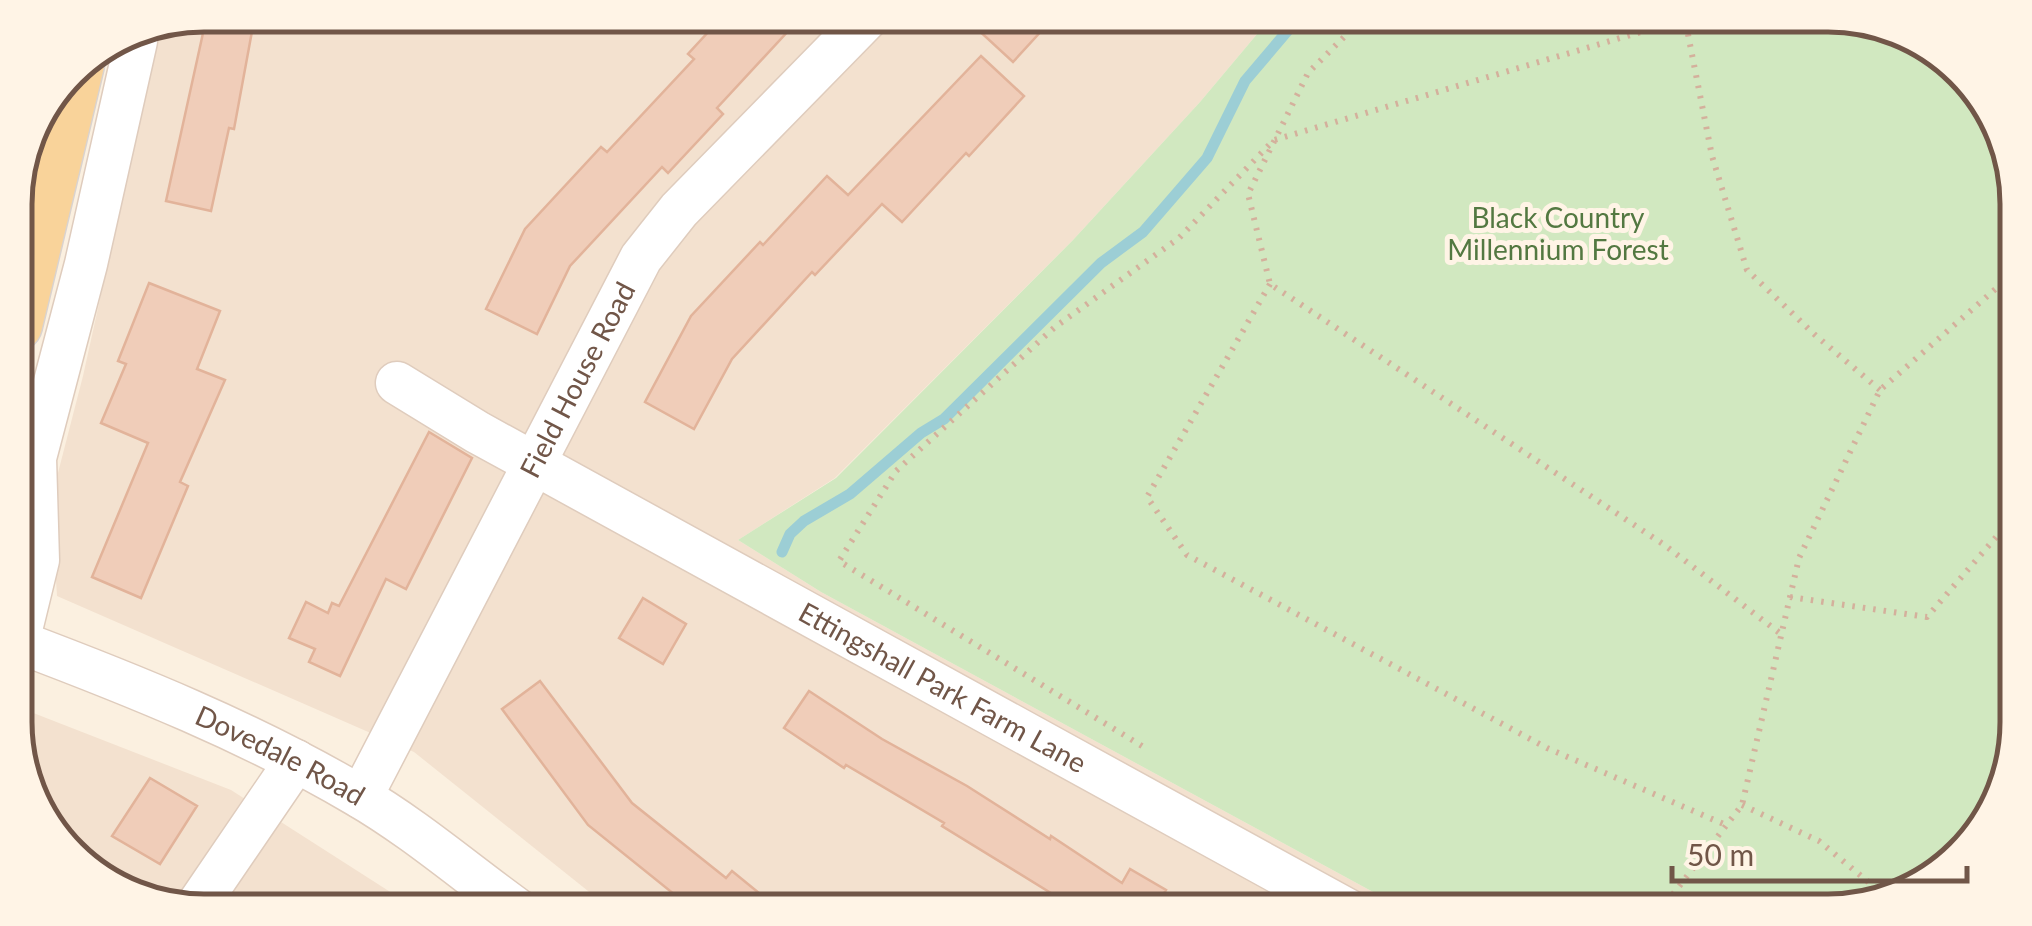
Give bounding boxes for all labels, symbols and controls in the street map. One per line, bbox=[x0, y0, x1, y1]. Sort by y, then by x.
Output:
park label: Black Country Millennium Forest bbox=[1447, 200, 1669, 266]
street label: Field House Road bbox=[512, 276, 642, 483]
street label: Ettingshall Park Farm Lane bbox=[793, 594, 1093, 779]
street label: Dovedale Road bbox=[190, 697, 372, 812]
scale bar bbox=[1672, 821, 1967, 883]
text: 50 m bbox=[1687, 836, 1754, 872]

